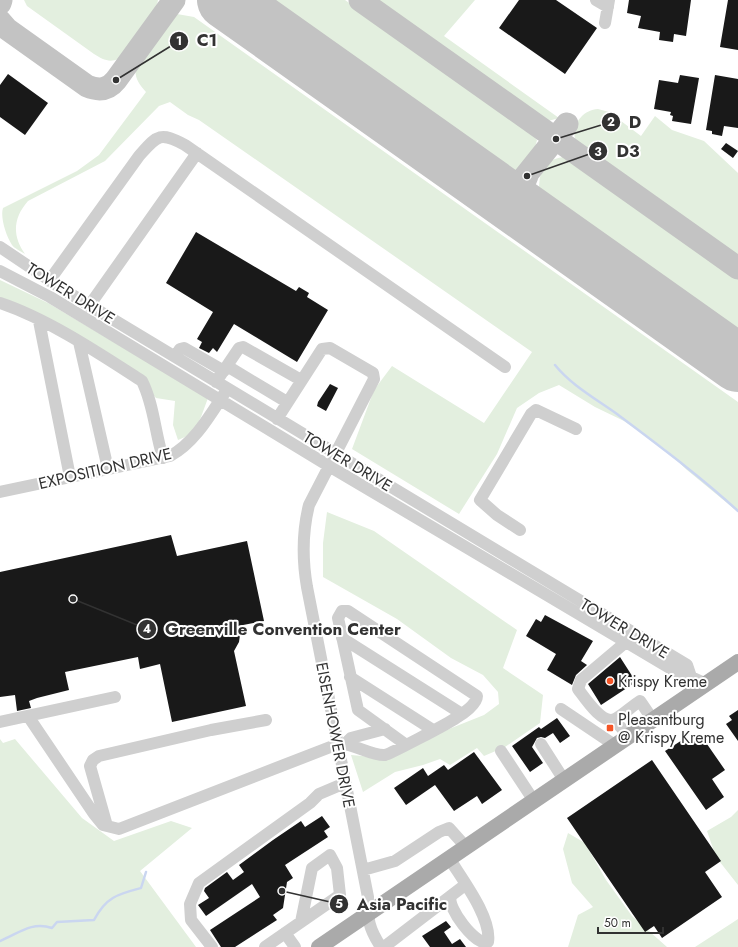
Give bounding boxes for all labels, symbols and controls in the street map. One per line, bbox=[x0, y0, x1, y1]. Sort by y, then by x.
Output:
callout: C1 bbox=[169, 26, 225, 55]
text: C1 bbox=[197, 28, 217, 52]
text: 1 bbox=[176, 32, 182, 50]
callout: D bbox=[601, 108, 649, 137]
text: D bbox=[629, 110, 641, 134]
text: 2 bbox=[607, 113, 615, 131]
callout: D3 bbox=[588, 137, 647, 166]
text: D3 bbox=[616, 139, 640, 163]
text: 3 bbox=[594, 143, 602, 161]
street label: TOWER DRIVE bbox=[22, 257, 119, 330]
street label: TOWER DRIVE bbox=[299, 426, 397, 497]
street label: EXPOSITION DRIVE bbox=[36, 442, 174, 495]
street label: TOWER DRIVE bbox=[576, 593, 674, 664]
callout: Greenville Convention Center bbox=[137, 615, 409, 644]
text: Greenville Convention Center bbox=[165, 617, 401, 641]
text: 4 bbox=[143, 620, 151, 638]
street label: EISENHOWER DRIVE bbox=[310, 660, 361, 810]
place label: Krispy Kreme bbox=[618, 670, 707, 693]
marker: Krispy Kreme bbox=[605, 676, 615, 686]
place label: Pleasantburg @ Krispy Kreme bbox=[618, 708, 724, 749]
marker: Pleasantburg @ Krispy Kreme bbox=[605, 723, 615, 733]
callout: Asia Pacific bbox=[329, 890, 455, 919]
text: Asia Pacific bbox=[356, 892, 447, 916]
text: 5 bbox=[335, 895, 343, 913]
scale bar bbox=[598, 909, 663, 935]
text: 50 m bbox=[604, 914, 631, 932]

